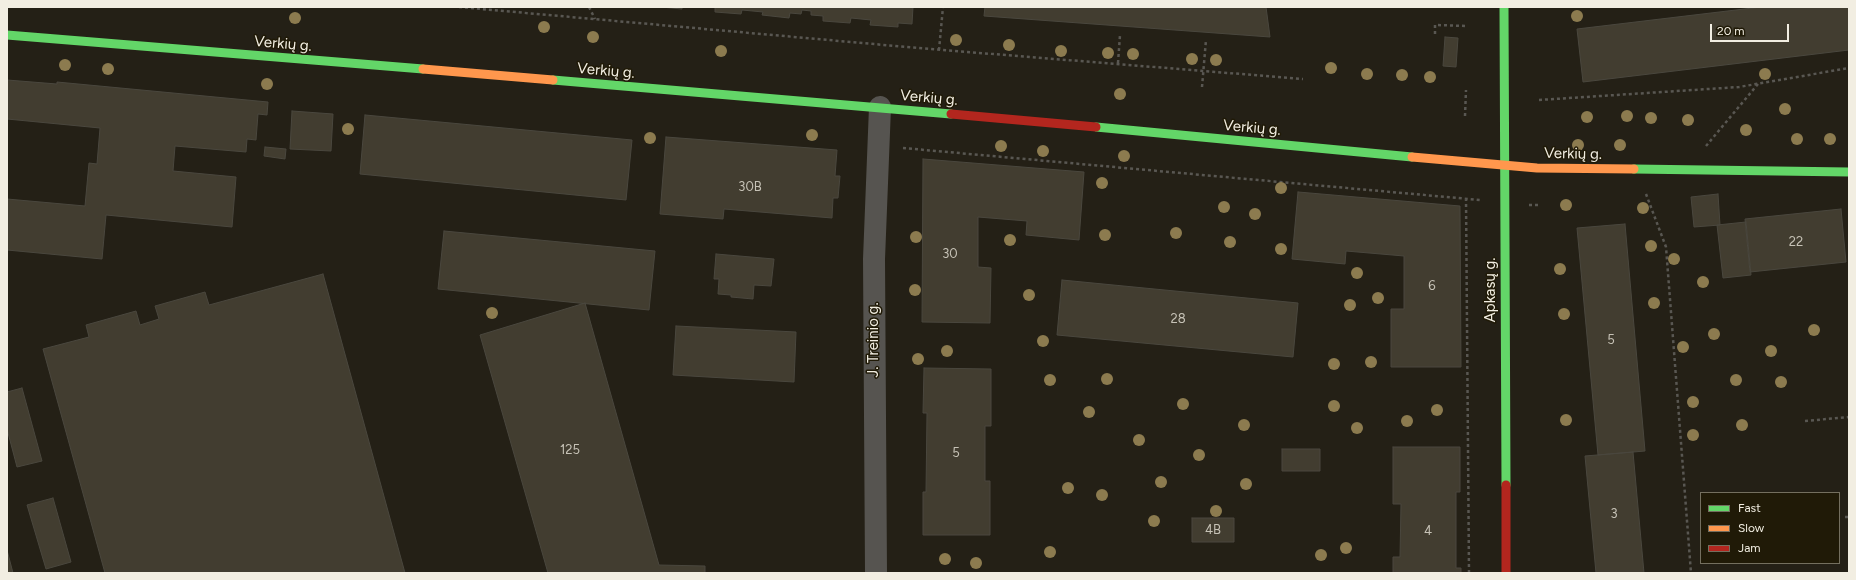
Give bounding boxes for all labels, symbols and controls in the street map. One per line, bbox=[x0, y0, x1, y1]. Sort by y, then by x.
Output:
scale bar bbox=[1712, 16, 1791, 42]
text: 20 m bbox=[1717, 24, 1745, 38]
street label: Verkių g. bbox=[253, 33, 313, 55]
street label: Verkių g. bbox=[576, 60, 636, 82]
street label: Verkių g. bbox=[899, 87, 959, 109]
street label: Verkių g. bbox=[1222, 117, 1282, 139]
street label: Verkių g. bbox=[1544, 144, 1602, 164]
house number: 30B bbox=[738, 179, 762, 195]
house number: 22 bbox=[1789, 234, 1803, 250]
house number: 30 bbox=[942, 246, 958, 262]
street label: Apkasų g. bbox=[1482, 258, 1500, 322]
house number: 6 bbox=[1428, 278, 1436, 294]
street label: J. Treinio g. bbox=[865, 302, 883, 378]
house number: 28 bbox=[1170, 311, 1186, 327]
house number: 5 bbox=[1607, 332, 1615, 348]
house number: 125 bbox=[560, 442, 580, 458]
house number: 5 bbox=[952, 445, 960, 461]
legend bbox=[1700, 492, 1840, 564]
text: Fast bbox=[1738, 501, 1761, 515]
house number: 3 bbox=[1610, 506, 1618, 522]
text: Slow bbox=[1738, 521, 1764, 535]
house number: 4B bbox=[1205, 522, 1221, 538]
house number: 4 bbox=[1424, 523, 1432, 539]
text: Jam bbox=[1738, 541, 1761, 555]

